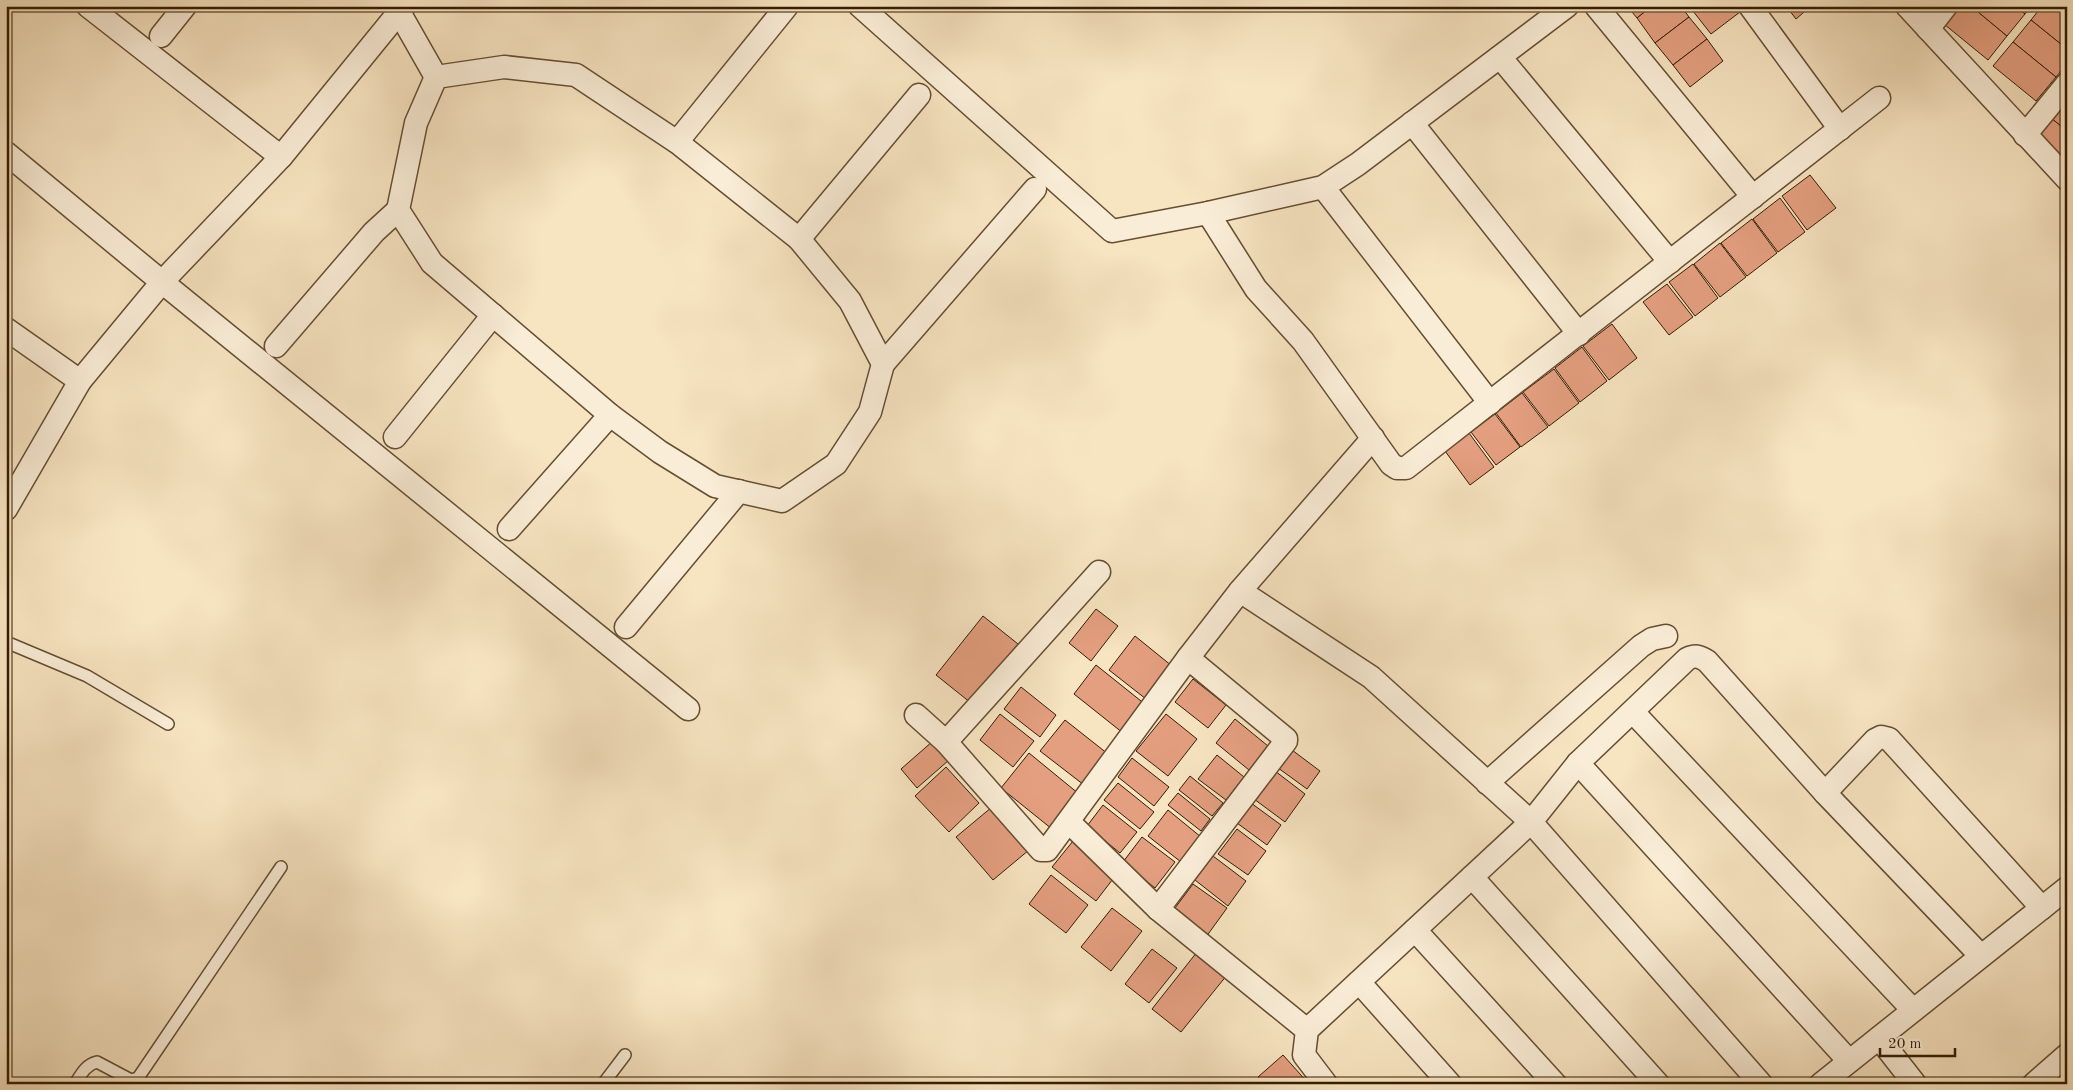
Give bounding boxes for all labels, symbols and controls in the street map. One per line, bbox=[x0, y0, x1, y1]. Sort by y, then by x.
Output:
scale bar bbox=[1880, 1025, 1956, 1057]
text: 20 m bbox=[1888, 1037, 1922, 1052]

